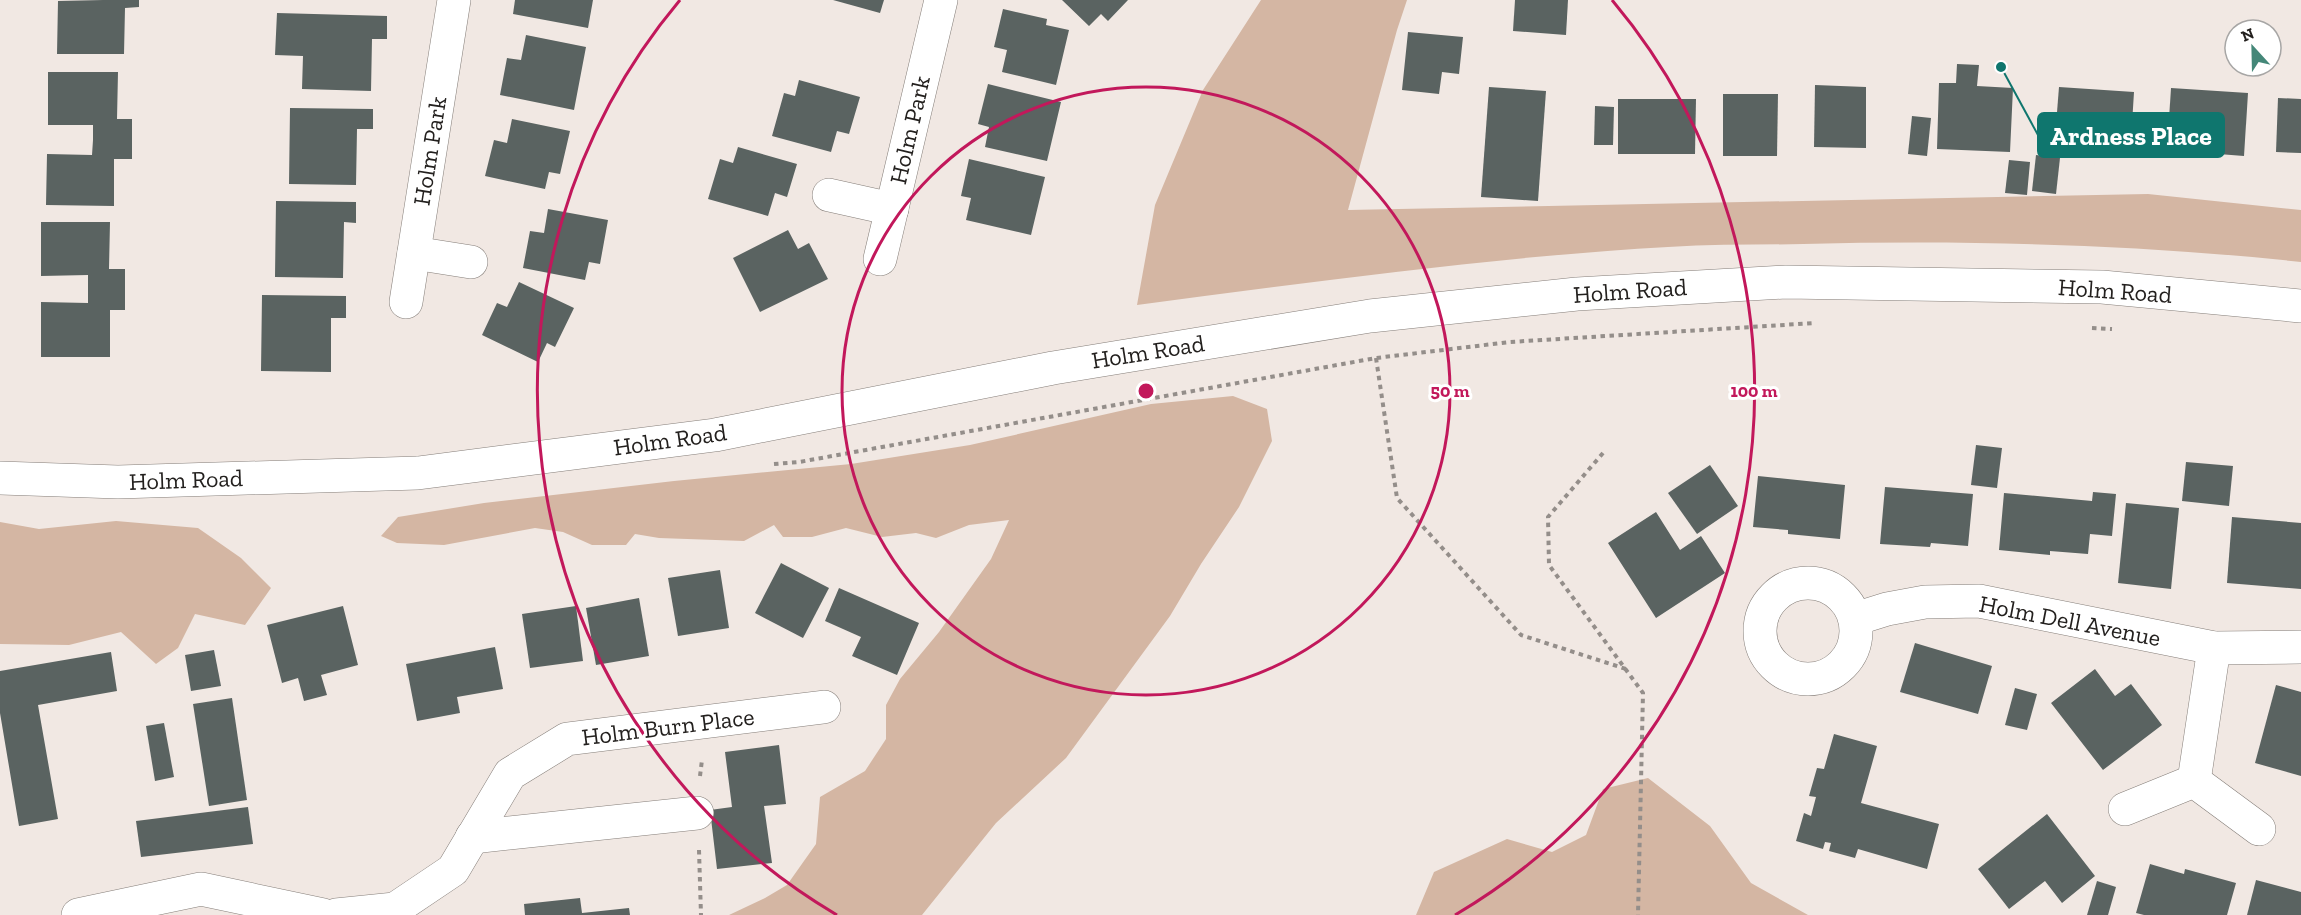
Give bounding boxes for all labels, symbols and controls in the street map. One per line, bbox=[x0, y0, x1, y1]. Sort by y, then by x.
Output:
north arrow bbox=[2223, 18, 2283, 78]
text: N bbox=[2238, 23, 2257, 46]
street label: Holm Park bbox=[883, 73, 936, 187]
street label: Holm Park bbox=[407, 94, 453, 208]
callout: Ardness Place bbox=[2038, 113, 2224, 157]
text: Ardness Place bbox=[2050, 120, 2212, 152]
street label: Holm Road bbox=[1572, 272, 1688, 309]
street label: Holm Road bbox=[2057, 272, 2173, 309]
street label: Holm Road bbox=[1089, 328, 1207, 375]
text: 50 m bbox=[1431, 380, 1470, 402]
text: 100 m bbox=[1730, 380, 1778, 402]
centre of rings bbox=[1136, 381, 1156, 401]
street label: Holm Road bbox=[611, 417, 728, 462]
street label: Holm Road bbox=[128, 463, 243, 496]
street label: Holm Dell Avenue bbox=[1977, 589, 2163, 652]
street label: Holm Burn Place bbox=[580, 702, 756, 751]

